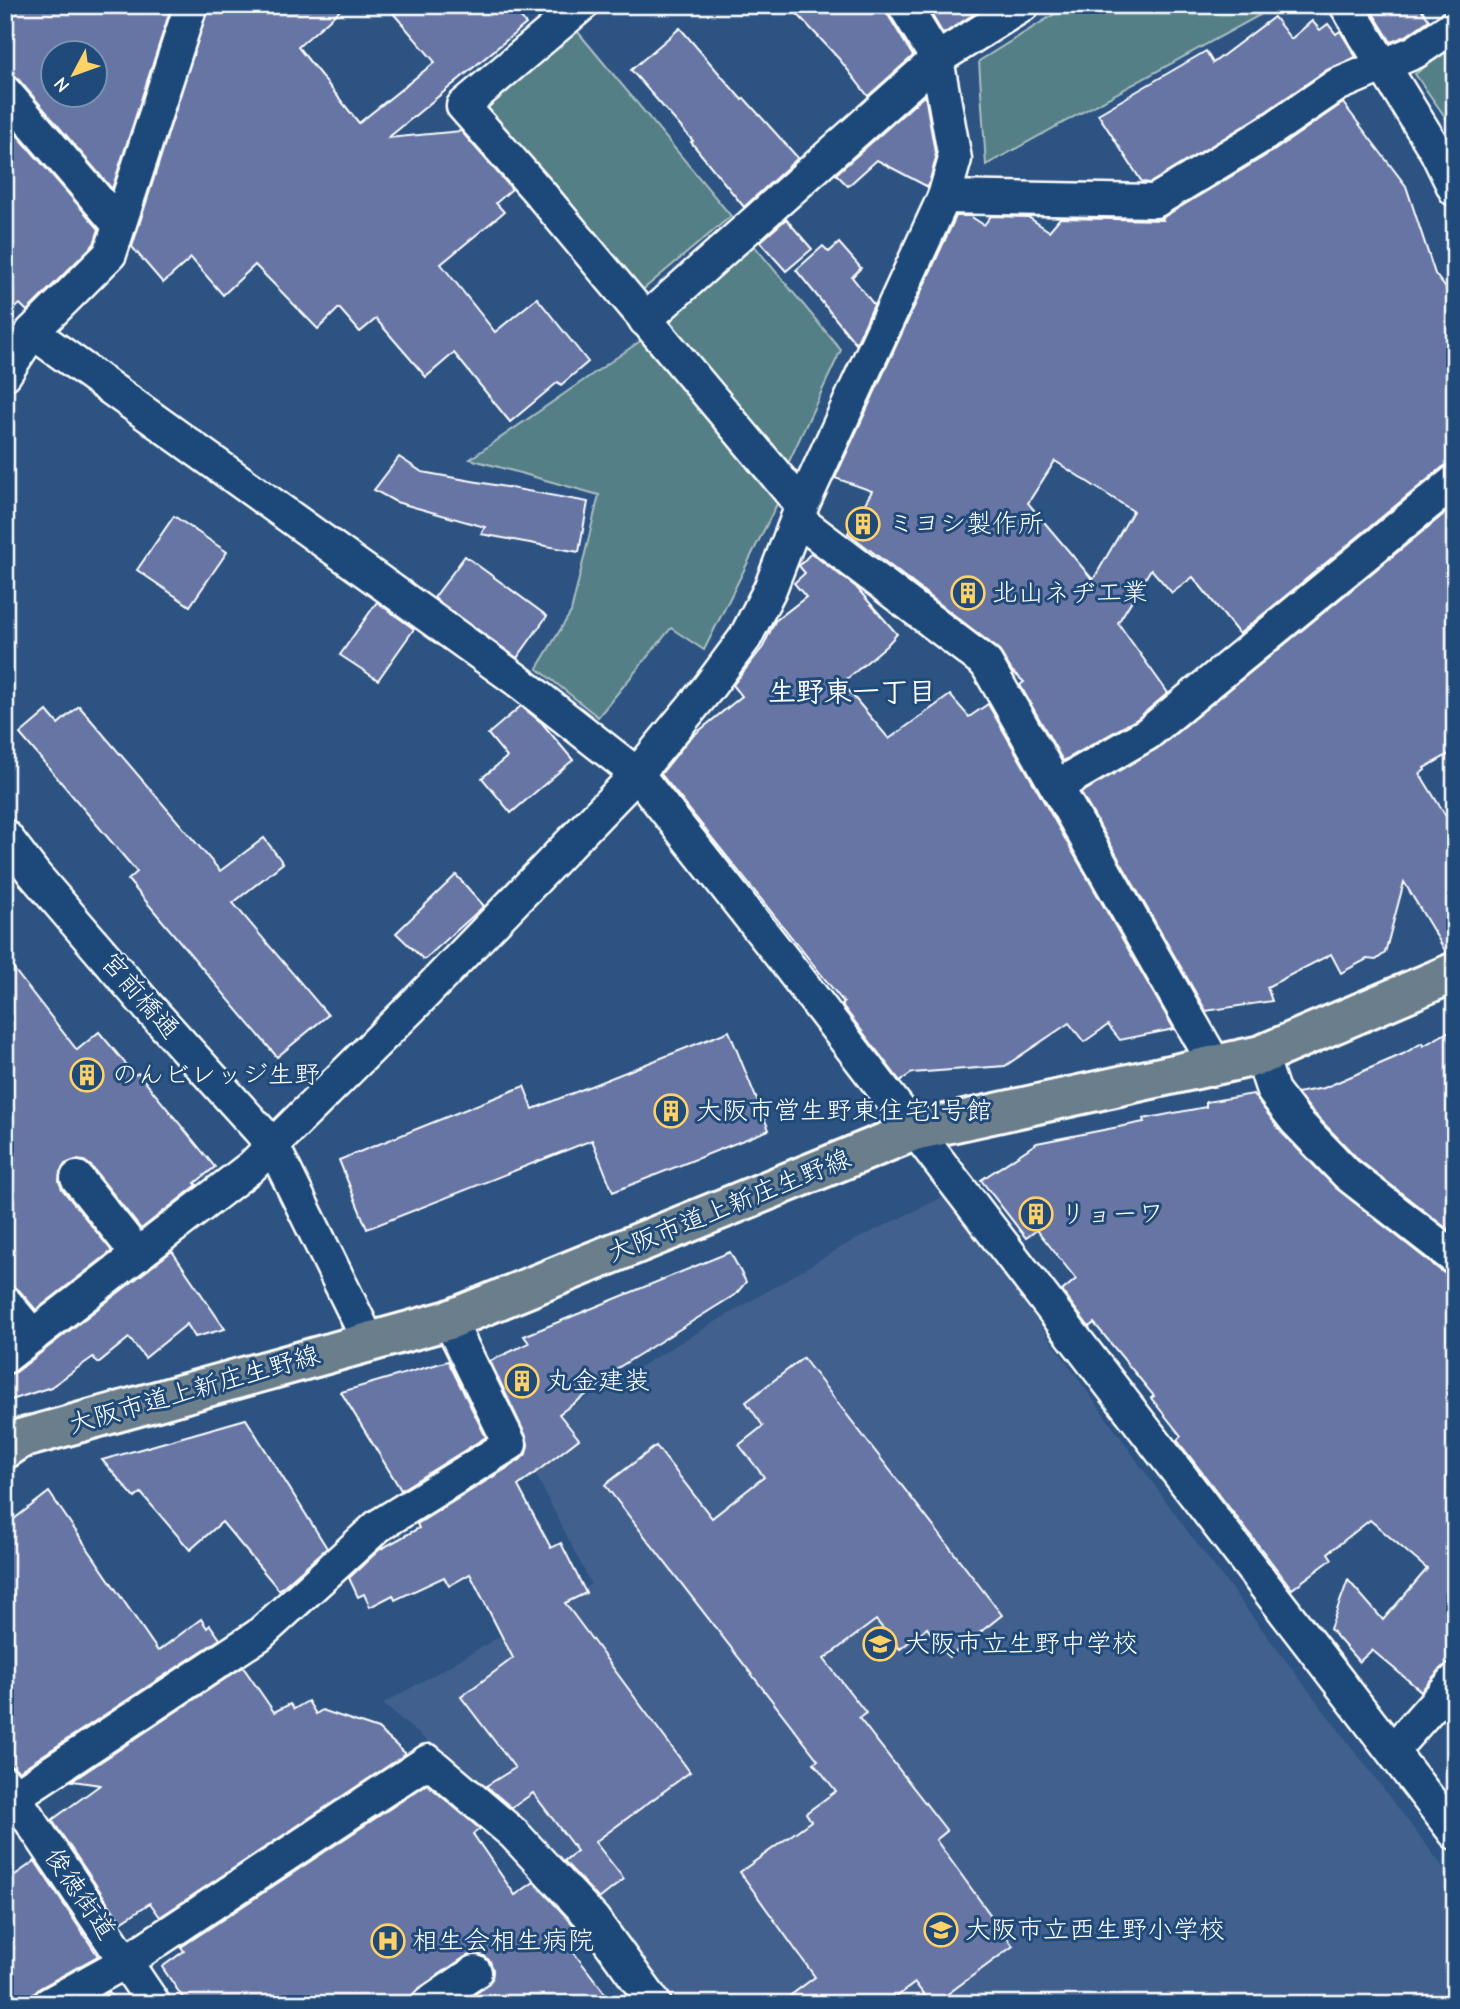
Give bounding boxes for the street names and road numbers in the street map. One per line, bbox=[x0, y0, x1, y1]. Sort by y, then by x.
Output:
street label: 宮前橋通 bbox=[95, 947, 185, 1045]
street label: 大阪市道上新庄生野線 bbox=[603, 1143, 855, 1269]
street label: 大阪市道上新庄生野線 bbox=[65, 1340, 323, 1440]
street label: 俊徳街道 bbox=[38, 1842, 122, 1946]

